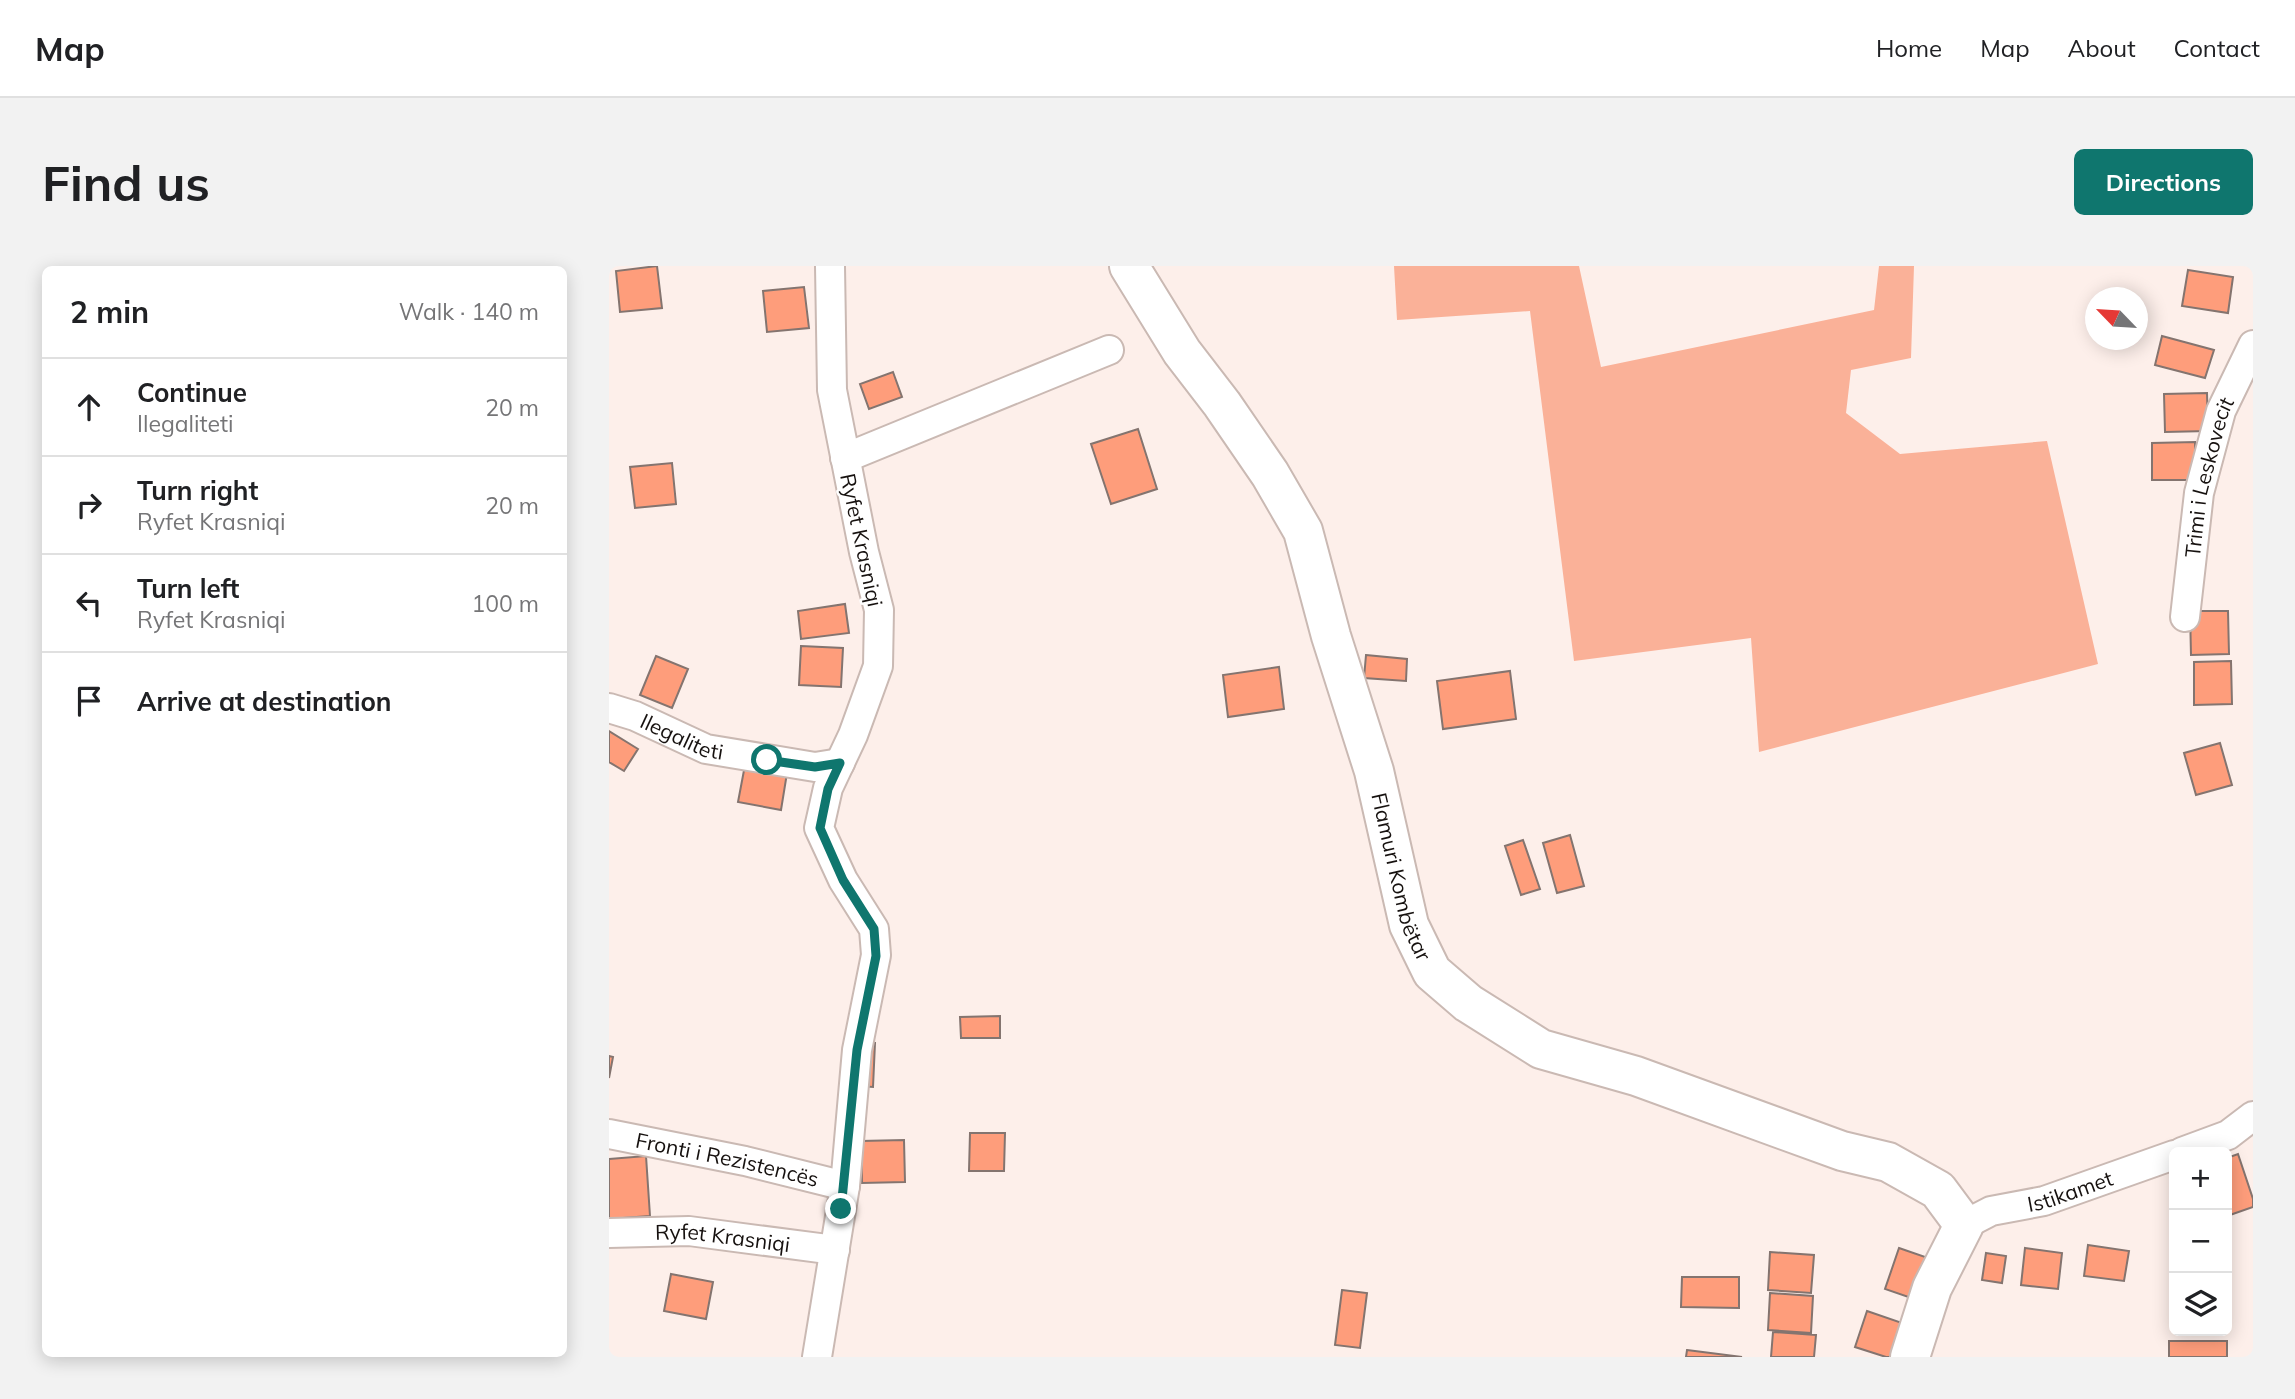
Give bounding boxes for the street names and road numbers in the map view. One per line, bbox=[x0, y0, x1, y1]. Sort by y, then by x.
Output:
street label: Trimi i Leskovecit bbox=[2179, 392, 2239, 559]
street label: Ryfet Krasniqi bbox=[835, 471, 889, 609]
street label: Ilegaliteti bbox=[636, 707, 725, 765]
street label: Flamuri Kombëtar bbox=[1366, 790, 1438, 965]
street label: Fronti i Rezistencës bbox=[634, 1127, 822, 1192]
street label: Istikamet bbox=[2025, 1165, 2116, 1217]
street label: Ryfet Krasniqi bbox=[655, 1218, 792, 1257]

